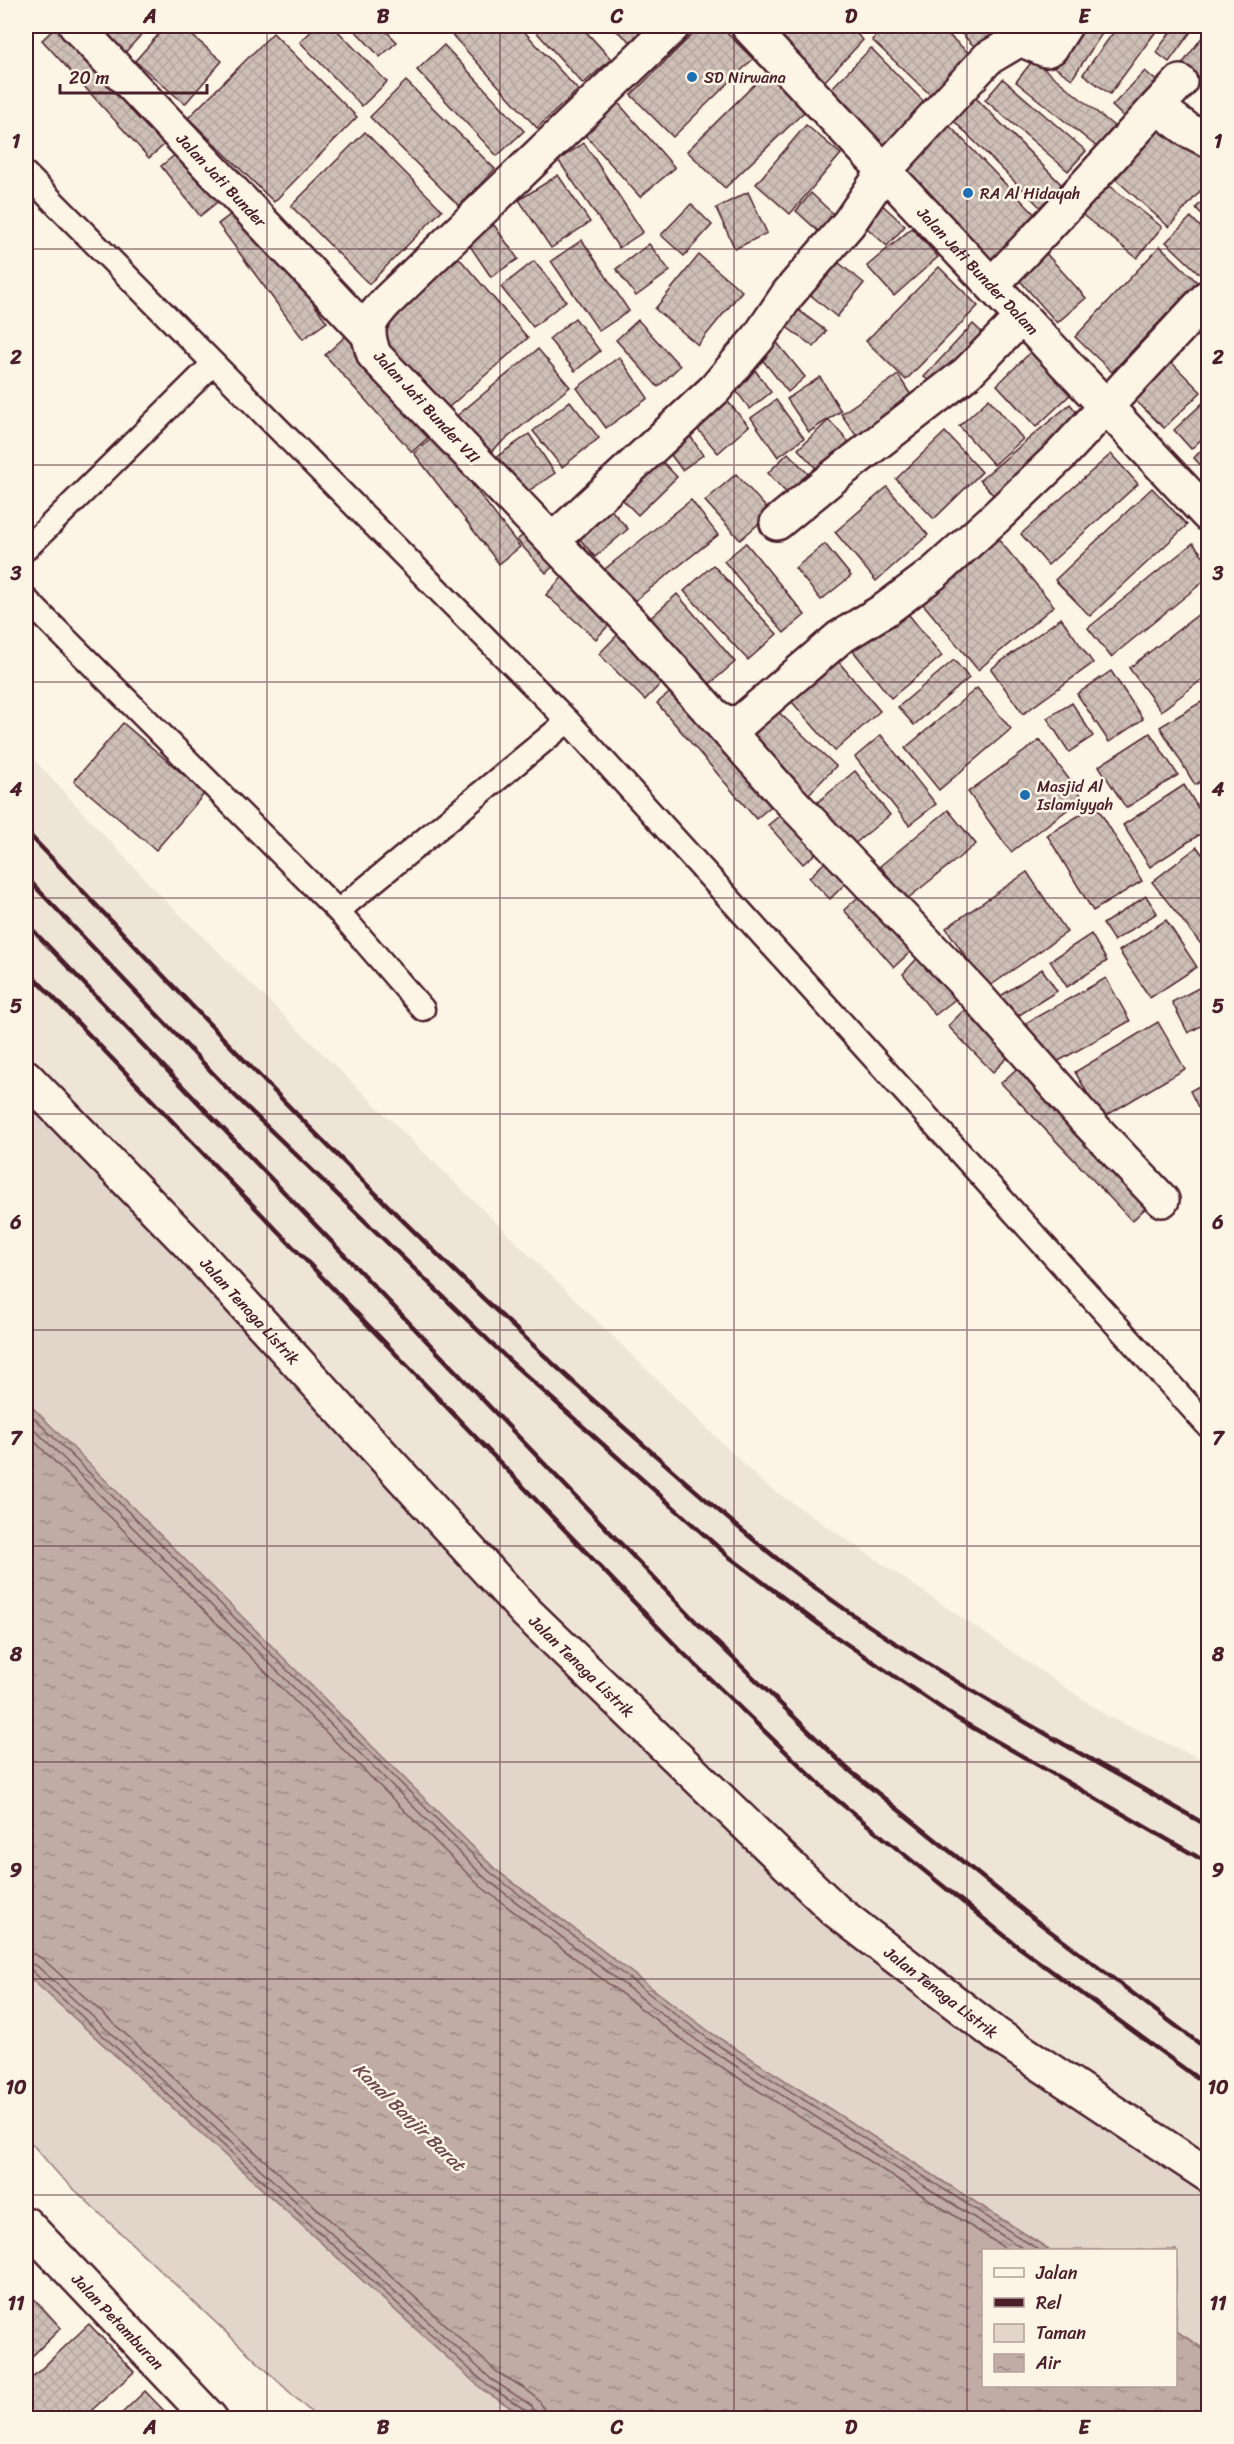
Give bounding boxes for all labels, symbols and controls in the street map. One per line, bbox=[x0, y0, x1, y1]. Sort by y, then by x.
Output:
text: A bbox=[142, 0, 157, 34]
text: B bbox=[377, 0, 390, 34]
text: C bbox=[610, 0, 624, 34]
text: D bbox=[845, 0, 858, 34]
text: E bbox=[1078, 0, 1091, 34]
scale bar bbox=[60, 57, 207, 95]
text: 20 m bbox=[69, 62, 109, 94]
place label: SD Nirwana bbox=[704, 63, 786, 92]
marker: SD Nirwana bbox=[685, 70, 699, 84]
text: 1 bbox=[12, 124, 21, 159]
text: 1 bbox=[1214, 124, 1223, 159]
street label: Jalan Jati Bunder bbox=[169, 125, 275, 235]
place label: RA Al Hidayah bbox=[980, 179, 1080, 208]
marker: RA Al Hidayah bbox=[961, 186, 975, 200]
street label: Jalan Jati Bunder Dalam bbox=[909, 199, 1046, 342]
text: 2 bbox=[9, 340, 22, 375]
text: 2 bbox=[1211, 340, 1224, 375]
street label: Jalan Jati Bunder VII bbox=[366, 343, 488, 471]
text: 3 bbox=[10, 556, 22, 591]
text: 3 bbox=[1212, 556, 1224, 591]
text: 4 bbox=[9, 772, 23, 807]
place label: Masjid Al Islamiyyah bbox=[1036, 772, 1113, 819]
text: 4 bbox=[1211, 772, 1225, 807]
marker: Masjid Al Islamiyyah bbox=[1018, 788, 1032, 802]
text: 5 bbox=[10, 989, 22, 1024]
text: 5 bbox=[1212, 989, 1224, 1024]
text: 6 bbox=[9, 1205, 22, 1240]
text: 6 bbox=[1211, 1205, 1224, 1240]
street label: Jalan Tenaga Listrik bbox=[192, 1249, 308, 1372]
text: 7 bbox=[10, 1421, 23, 1456]
text: 7 bbox=[1212, 1421, 1225, 1456]
street label: Jalan Tenaga Listrik bbox=[521, 1607, 642, 1725]
text: 8 bbox=[9, 1637, 23, 1672]
text: 8 bbox=[1211, 1637, 1225, 1672]
text: 9 bbox=[10, 1853, 22, 1888]
text: 9 bbox=[1212, 1853, 1224, 1888]
street label: Jalan Tenaga Listrik bbox=[877, 1938, 1005, 2046]
water label: Kanal Banjir Barat bbox=[345, 2055, 474, 2181]
text: 10 bbox=[5, 2070, 27, 2105]
text: 10 bbox=[1207, 2070, 1229, 2105]
legend bbox=[982, 2249, 1177, 2387]
text: Jalan bbox=[1035, 2257, 1078, 2289]
street label: Jalan Petamburan bbox=[64, 2265, 172, 2377]
text: 11 bbox=[7, 2286, 25, 2321]
text: 11 bbox=[1209, 2286, 1227, 2321]
text: Rel bbox=[1036, 2287, 1062, 2319]
text: Taman bbox=[1036, 2317, 1086, 2349]
text: Air bbox=[1035, 2347, 1062, 2379]
text: A bbox=[142, 2410, 157, 2444]
text: B bbox=[377, 2410, 390, 2444]
text: C bbox=[610, 2410, 624, 2444]
text: D bbox=[845, 2410, 858, 2444]
text: E bbox=[1078, 2410, 1091, 2444]

